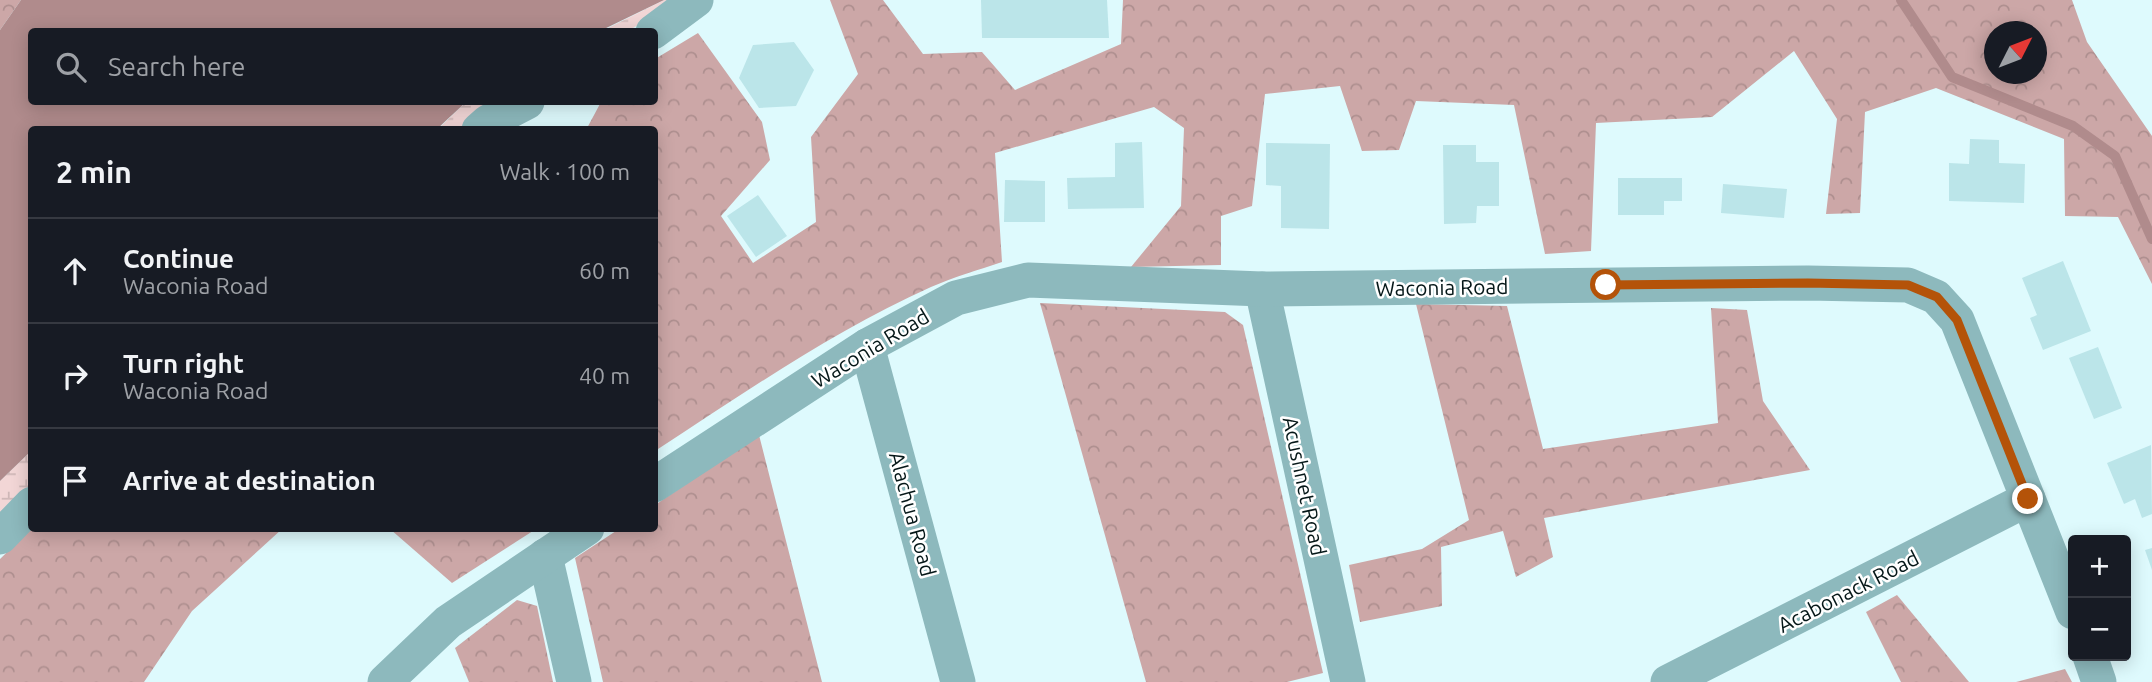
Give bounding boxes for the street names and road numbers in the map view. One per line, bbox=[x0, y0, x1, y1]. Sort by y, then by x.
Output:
street label: Waconia Road bbox=[1375, 274, 1509, 300]
street label: Waconia Road bbox=[807, 303, 933, 393]
street label: Acushnet Road bbox=[1279, 414, 1331, 558]
street label: Alachua Road bbox=[885, 449, 941, 579]
street label: Acabonack Road bbox=[1773, 545, 1923, 637]

